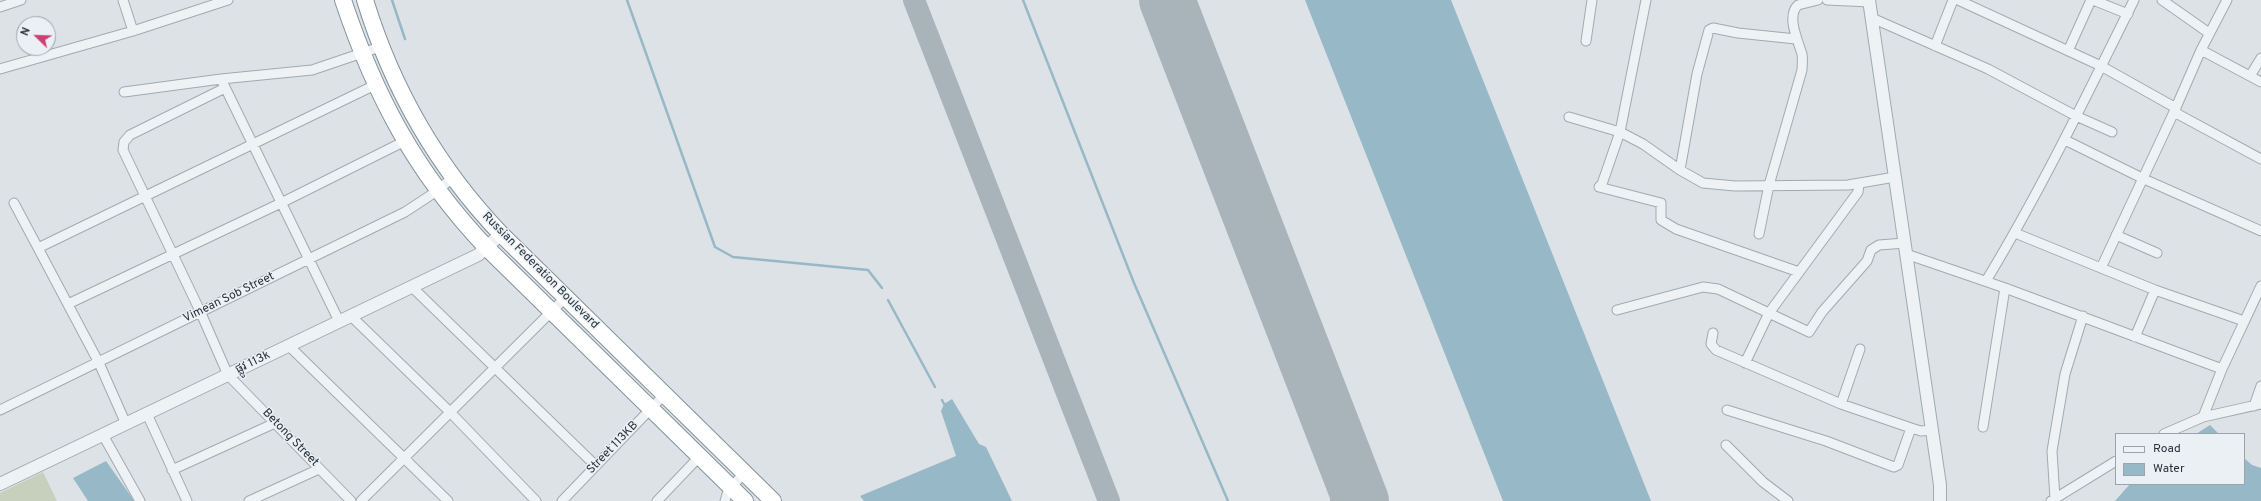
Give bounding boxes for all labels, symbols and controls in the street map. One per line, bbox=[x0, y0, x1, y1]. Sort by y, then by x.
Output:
north arrow bbox=[16, 16, 56, 56]
text: N bbox=[18, 25, 34, 38]
street label: Russian Federation Boulevard bbox=[479, 210, 601, 332]
street label: Vimean Sob Street bbox=[181, 270, 277, 326]
street label: ផ្លូវ 113k bbox=[233, 348, 273, 378]
street label: Betong Street bbox=[259, 406, 321, 470]
street label: Street 113KB bbox=[584, 419, 642, 477]
legend bbox=[2115, 433, 2245, 485]
text: Road bbox=[2153, 441, 2181, 457]
text: Water bbox=[2153, 461, 2185, 477]

